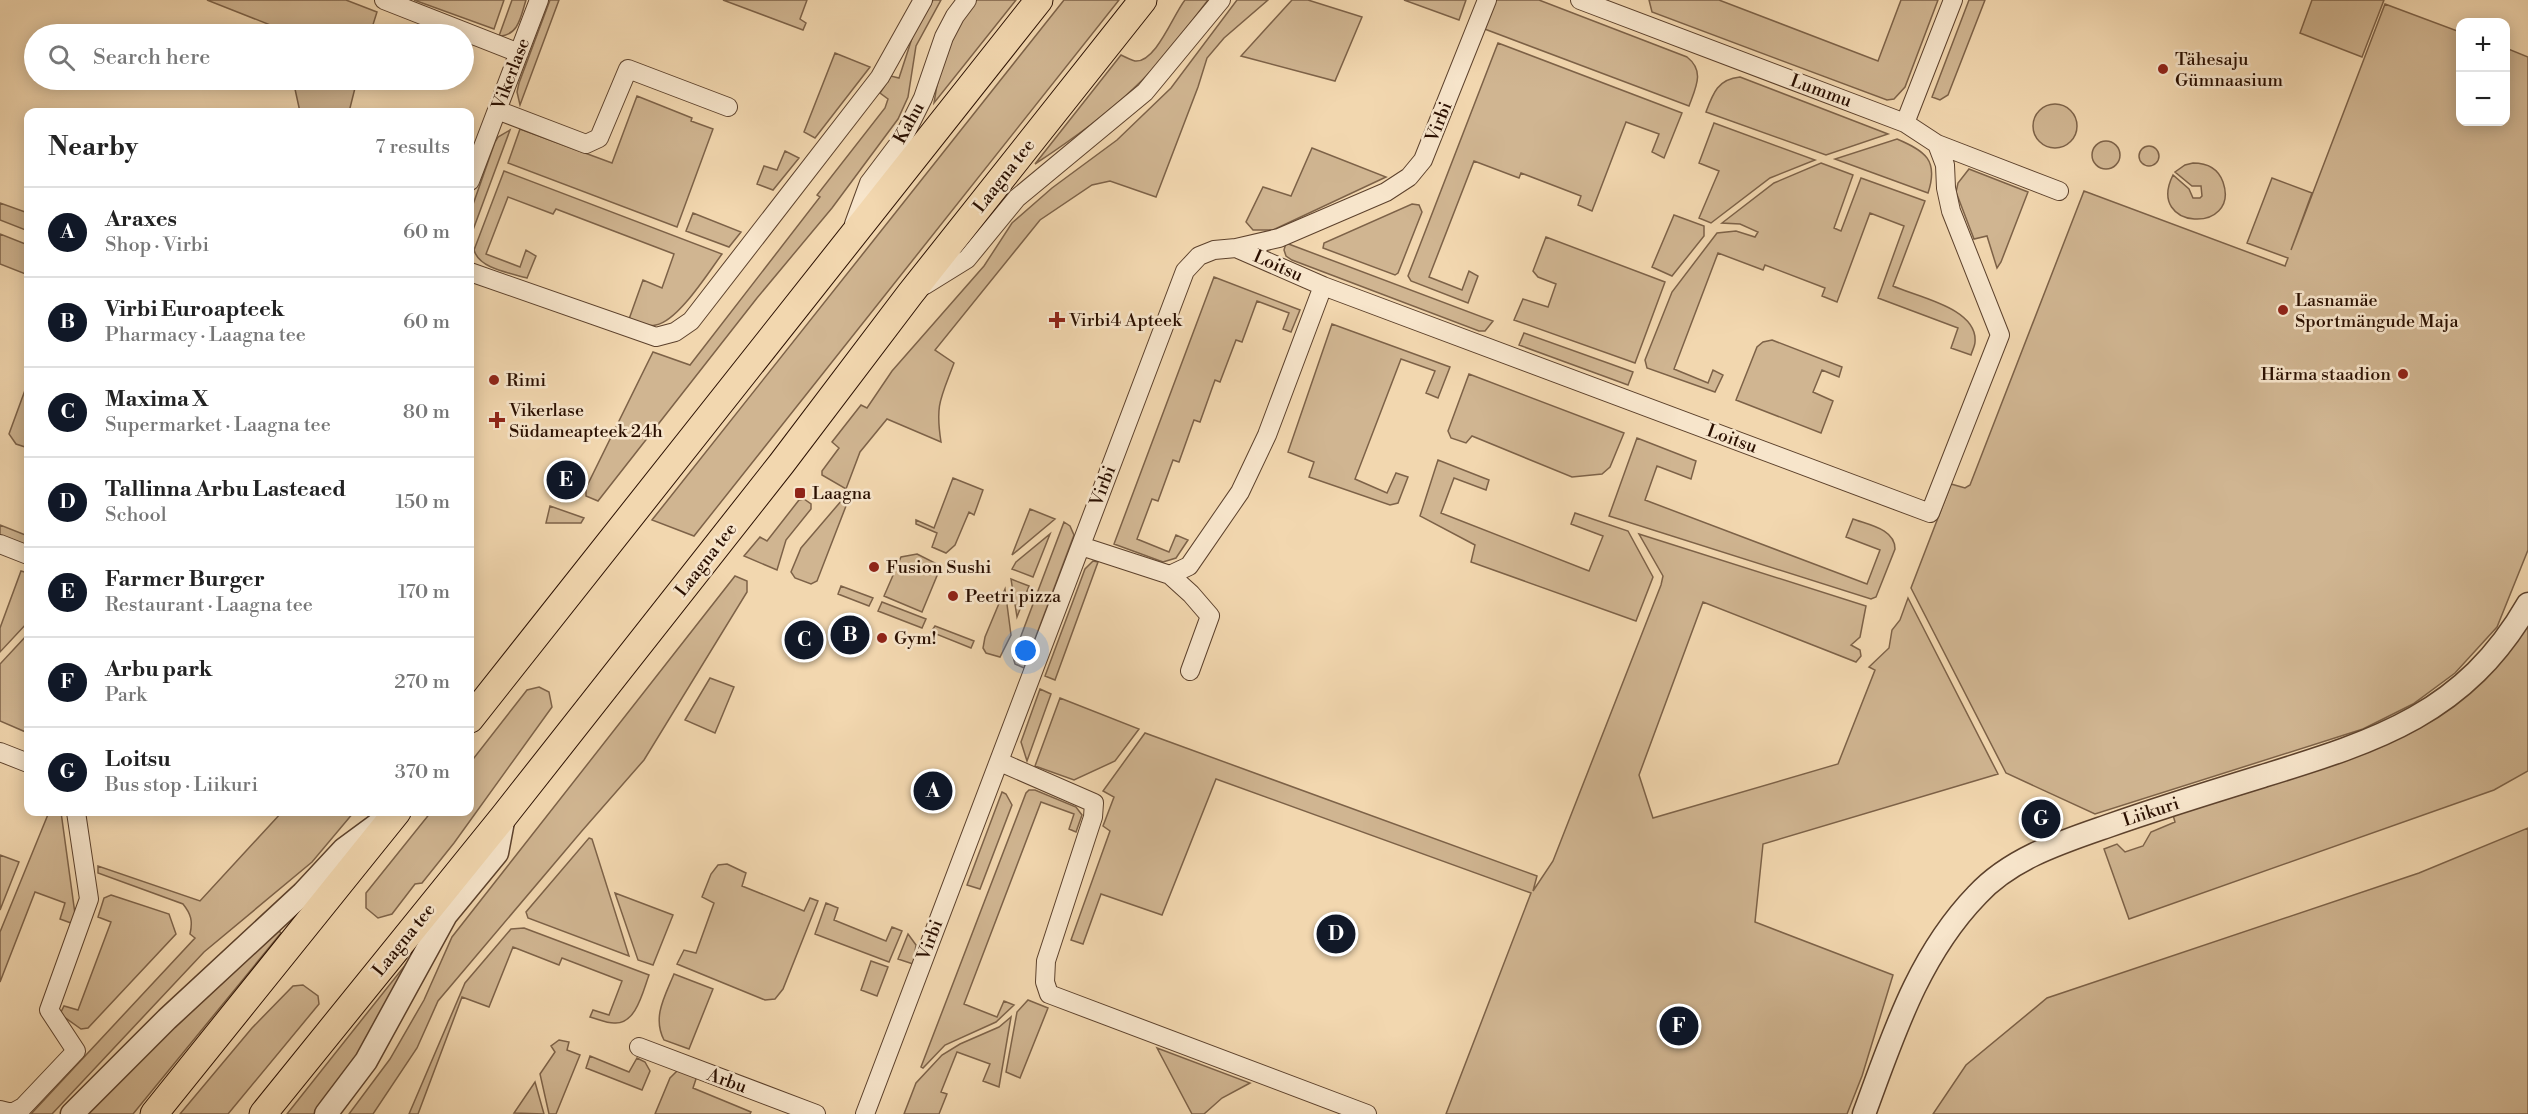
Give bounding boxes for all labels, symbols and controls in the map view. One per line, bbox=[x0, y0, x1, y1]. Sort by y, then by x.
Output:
map controls bbox=[2456, 18, 2510, 126]
button: + bbox=[2456, 18, 2510, 72]
search box bbox=[24, 24, 474, 90]
street label: Vikerlase bbox=[486, 35, 535, 114]
icon: search bbox=[45, 41, 78, 74]
text: Search here bbox=[93, 44, 210, 71]
place label: Tähesaju Gümnaasium bbox=[2175, 48, 2283, 92]
marker: Tähesaju Gümnaasium bbox=[2156, 62, 2170, 76]
street label: Lummu bbox=[1787, 69, 1856, 113]
button: − bbox=[2456, 72, 2510, 126]
street label: Kahu bbox=[888, 98, 930, 148]
street label: Virbi bbox=[1420, 98, 1457, 147]
text: Nearby bbox=[48, 131, 138, 163]
street label: Laagna tee bbox=[968, 134, 1040, 218]
text: 7 results bbox=[375, 135, 450, 160]
text: Araxes bbox=[105, 206, 177, 233]
text: A bbox=[60, 220, 75, 245]
text: 60 m bbox=[403, 220, 450, 245]
text: Shop · Virbi bbox=[105, 233, 209, 258]
street label: Loitsu bbox=[1249, 245, 1307, 287]
place label: Lasnamäe Sportmängude Maja bbox=[2295, 289, 2460, 333]
text: Virbi Euroapteek bbox=[105, 296, 284, 323]
marker: Lasnamäe Sportmängude Maja bbox=[2276, 303, 2290, 317]
place label: Virbi4 Apteek bbox=[1068, 309, 1183, 332]
text: B bbox=[60, 310, 75, 335]
text: 60 m bbox=[403, 310, 450, 335]
marker: Virbi4 Apteek bbox=[1050, 313, 1064, 327]
text: Pharmacy · Laagna tee bbox=[105, 323, 306, 348]
place label: Härma staadion bbox=[2261, 363, 2391, 386]
marker: Härma staadion bbox=[2396, 367, 2410, 381]
place label: Rimi bbox=[506, 369, 546, 392]
marker: Rimi bbox=[487, 373, 501, 387]
text: Maxima X bbox=[105, 386, 208, 413]
place label: Vikerlase Südameapteek 24h bbox=[508, 399, 663, 443]
text: C bbox=[60, 400, 75, 425]
text: 80 m bbox=[403, 400, 450, 425]
text: Supermarket · Laagna tee bbox=[105, 413, 331, 438]
marker: Vikerlase Südameapteek 24h bbox=[490, 413, 504, 427]
street label: Loitsu bbox=[1704, 419, 1761, 459]
pin: E bbox=[546, 458, 586, 502]
street label: Virbi bbox=[1084, 462, 1121, 510]
text: Tallinna Arbu Lasteaed bbox=[105, 476, 346, 503]
place label: Laagna bbox=[812, 482, 872, 505]
marker: Laagna bbox=[793, 486, 807, 500]
text: D bbox=[60, 490, 75, 515]
text: 150 m bbox=[395, 490, 450, 515]
text: School bbox=[105, 503, 167, 528]
street label: Laagna tee bbox=[670, 518, 742, 602]
place label: Fusion Sushi bbox=[886, 556, 992, 579]
marker: Fusion Sushi bbox=[867, 560, 881, 574]
text: Farmer Burger bbox=[105, 566, 265, 593]
text: E bbox=[61, 580, 74, 605]
text: 170 m bbox=[398, 580, 450, 605]
place label: Peetri pizza bbox=[965, 585, 1062, 608]
marker: Peetri pizza bbox=[946, 589, 960, 603]
text: Restaurant · Laagna tee bbox=[105, 593, 313, 618]
pin: B bbox=[830, 612, 870, 658]
pin: C bbox=[784, 618, 824, 662]
place label: Gym! bbox=[894, 627, 936, 650]
marker: Gym! bbox=[875, 631, 889, 645]
your location bbox=[1011, 636, 1040, 665]
text: Arbu park bbox=[105, 656, 212, 683]
text: F bbox=[60, 670, 75, 695]
text: 270 m bbox=[394, 670, 450, 695]
text: Park bbox=[105, 683, 147, 708]
text: Loitsu bbox=[105, 746, 171, 773]
text: G bbox=[60, 760, 75, 785]
text: 370 m bbox=[395, 760, 450, 785]
pin: A bbox=[914, 768, 952, 814]
text: Bus stop · Liikuri bbox=[105, 773, 258, 798]
street label: Liikuri bbox=[2120, 792, 2182, 832]
pin: G bbox=[2022, 796, 2060, 842]
street label: Laagna tee bbox=[368, 899, 440, 981]
pin: D bbox=[1316, 912, 1356, 956]
street label: Virbi bbox=[911, 916, 948, 964]
pin: F bbox=[1660, 1004, 1698, 1048]
street label: Arbu bbox=[703, 1063, 751, 1099]

